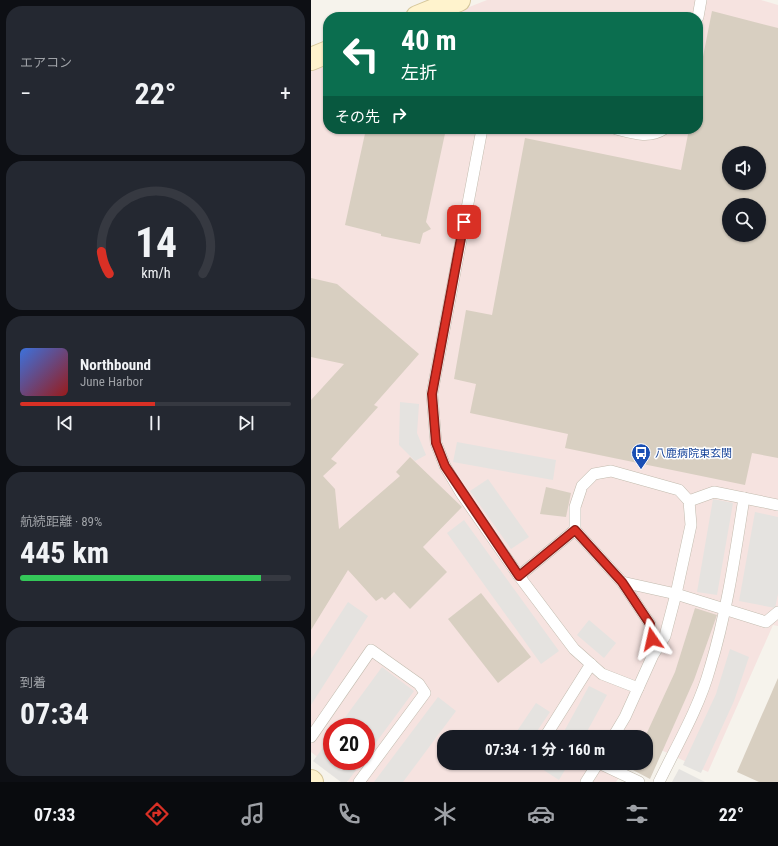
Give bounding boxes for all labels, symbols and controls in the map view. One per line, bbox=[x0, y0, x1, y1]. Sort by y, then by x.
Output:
text: 40 m bbox=[401, 24, 457, 57]
icon: left bbox=[335, 28, 387, 80]
text: エアコン bbox=[20, 55, 72, 70]
text: 左折 bbox=[401, 62, 437, 83]
text: 22° bbox=[135, 76, 177, 111]
text: − bbox=[20, 81, 31, 106]
text: + bbox=[280, 81, 291, 106]
icon: right bbox=[388, 104, 410, 126]
text: その先 bbox=[335, 108, 380, 126]
map controls bbox=[722, 146, 766, 242]
button: sound bbox=[722, 146, 766, 190]
button: search bbox=[722, 198, 766, 242]
pin bbox=[447, 205, 481, 239]
icon: arrive bbox=[453, 211, 475, 233]
text: 14 bbox=[134, 218, 177, 267]
text: km/h bbox=[141, 264, 170, 280]
text: Northbound bbox=[80, 356, 151, 374]
text: June Harbor bbox=[80, 374, 143, 389]
icon: previous bbox=[54, 412, 76, 434]
icon: pause bbox=[144, 412, 166, 434]
icon: next bbox=[235, 412, 257, 434]
bus stop icon: 八鹿病院東玄関 bbox=[630, 442, 652, 470]
place label: 八鹿病院東玄関 bbox=[655, 447, 732, 460]
text: 航続距離 · 89% bbox=[20, 514, 102, 529]
text: 445 km bbox=[20, 535, 109, 570]
position arrow bbox=[631, 618, 673, 660]
text: 到着 bbox=[20, 675, 46, 690]
text: 07:34 bbox=[20, 696, 89, 731]
speed limit sign: 20 bbox=[323, 718, 375, 770]
text: 07:34 · 1 分 · 160 m bbox=[485, 741, 605, 759]
icon: directions bbox=[143, 800, 171, 828]
icon: music bbox=[239, 800, 267, 828]
icon: phone bbox=[335, 800, 363, 828]
icon: climate bbox=[431, 800, 459, 828]
icon: car bbox=[527, 800, 555, 828]
icon: filters bbox=[623, 800, 651, 828]
text: 07:33 bbox=[34, 804, 75, 825]
text: 22° bbox=[719, 804, 744, 825]

